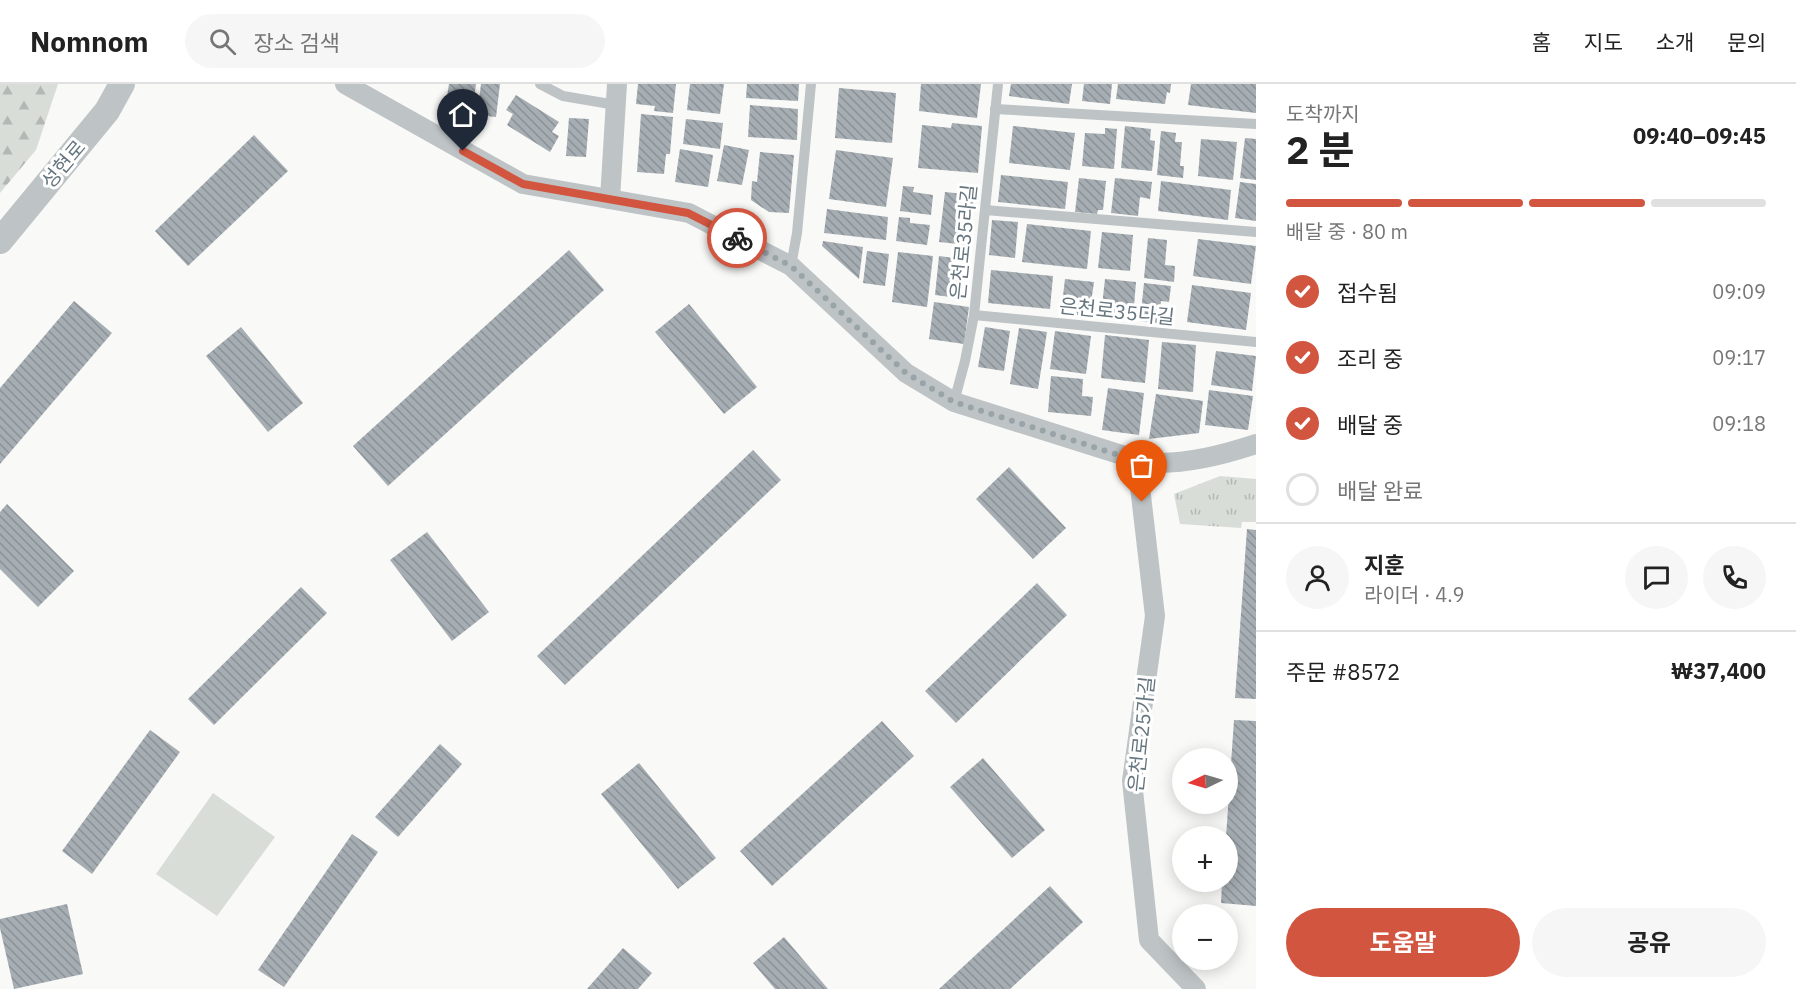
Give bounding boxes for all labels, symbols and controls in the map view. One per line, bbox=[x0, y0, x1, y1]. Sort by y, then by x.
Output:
search box bbox=[185, 14, 605, 68]
text: Nomnom bbox=[30, 23, 149, 60]
icon: search bbox=[206, 25, 239, 58]
text: 장소 검색 bbox=[254, 28, 340, 57]
text: 홈 bbox=[1532, 28, 1551, 56]
text: 지도 bbox=[1584, 28, 1623, 56]
text: 소개 bbox=[1656, 28, 1694, 56]
text: 문의 bbox=[1727, 28, 1766, 56]
pin bbox=[437, 89, 488, 151]
icon: home bbox=[446, 98, 479, 131]
text: 도착까지 bbox=[1286, 100, 1360, 127]
text: 09:40–09:45 bbox=[1633, 121, 1766, 150]
text: 2 분 bbox=[1286, 124, 1354, 175]
street label: 성현로 bbox=[35, 134, 91, 194]
street label: 은천로35라길 bbox=[944, 183, 982, 301]
courier bbox=[707, 208, 767, 268]
text: 배달 중 · 80 m bbox=[1286, 218, 1408, 245]
icon: bike bbox=[721, 222, 754, 255]
icon: check bbox=[1286, 275, 1319, 308]
text: 접수됨 bbox=[1337, 278, 1398, 307]
text: 09:09 bbox=[1712, 278, 1766, 305]
street label: 은천로35다길 bbox=[1058, 292, 1176, 330]
icon: check bbox=[1286, 341, 1319, 374]
text: 조리 중 bbox=[1337, 344, 1403, 373]
text: 09:17 bbox=[1712, 344, 1766, 371]
icon: check bbox=[1286, 407, 1319, 440]
text: 배달 중 bbox=[1337, 410, 1403, 439]
text: 09:18 bbox=[1712, 410, 1766, 437]
pin bbox=[1116, 440, 1167, 502]
icon: bag bbox=[1125, 449, 1158, 482]
text: 배달 완료 bbox=[1337, 476, 1423, 505]
button: person bbox=[1286, 546, 1349, 609]
button: chat bbox=[1625, 546, 1688, 609]
button: phone bbox=[1703, 546, 1766, 609]
text: 지훈 bbox=[1364, 550, 1404, 579]
text: 라이더 · 4.9 bbox=[1364, 581, 1465, 608]
text: ₩37,400 bbox=[1671, 656, 1766, 685]
text: 주문 #8572 bbox=[1286, 657, 1400, 686]
street label: 은천로25가길 bbox=[1122, 675, 1160, 793]
north arrow bbox=[1172, 748, 1238, 814]
map controls bbox=[1172, 748, 1238, 970]
button: + bbox=[1172, 826, 1238, 892]
button: − bbox=[1172, 904, 1238, 970]
button: 도움말 bbox=[1286, 908, 1520, 977]
button: 공유 bbox=[1532, 908, 1766, 977]

